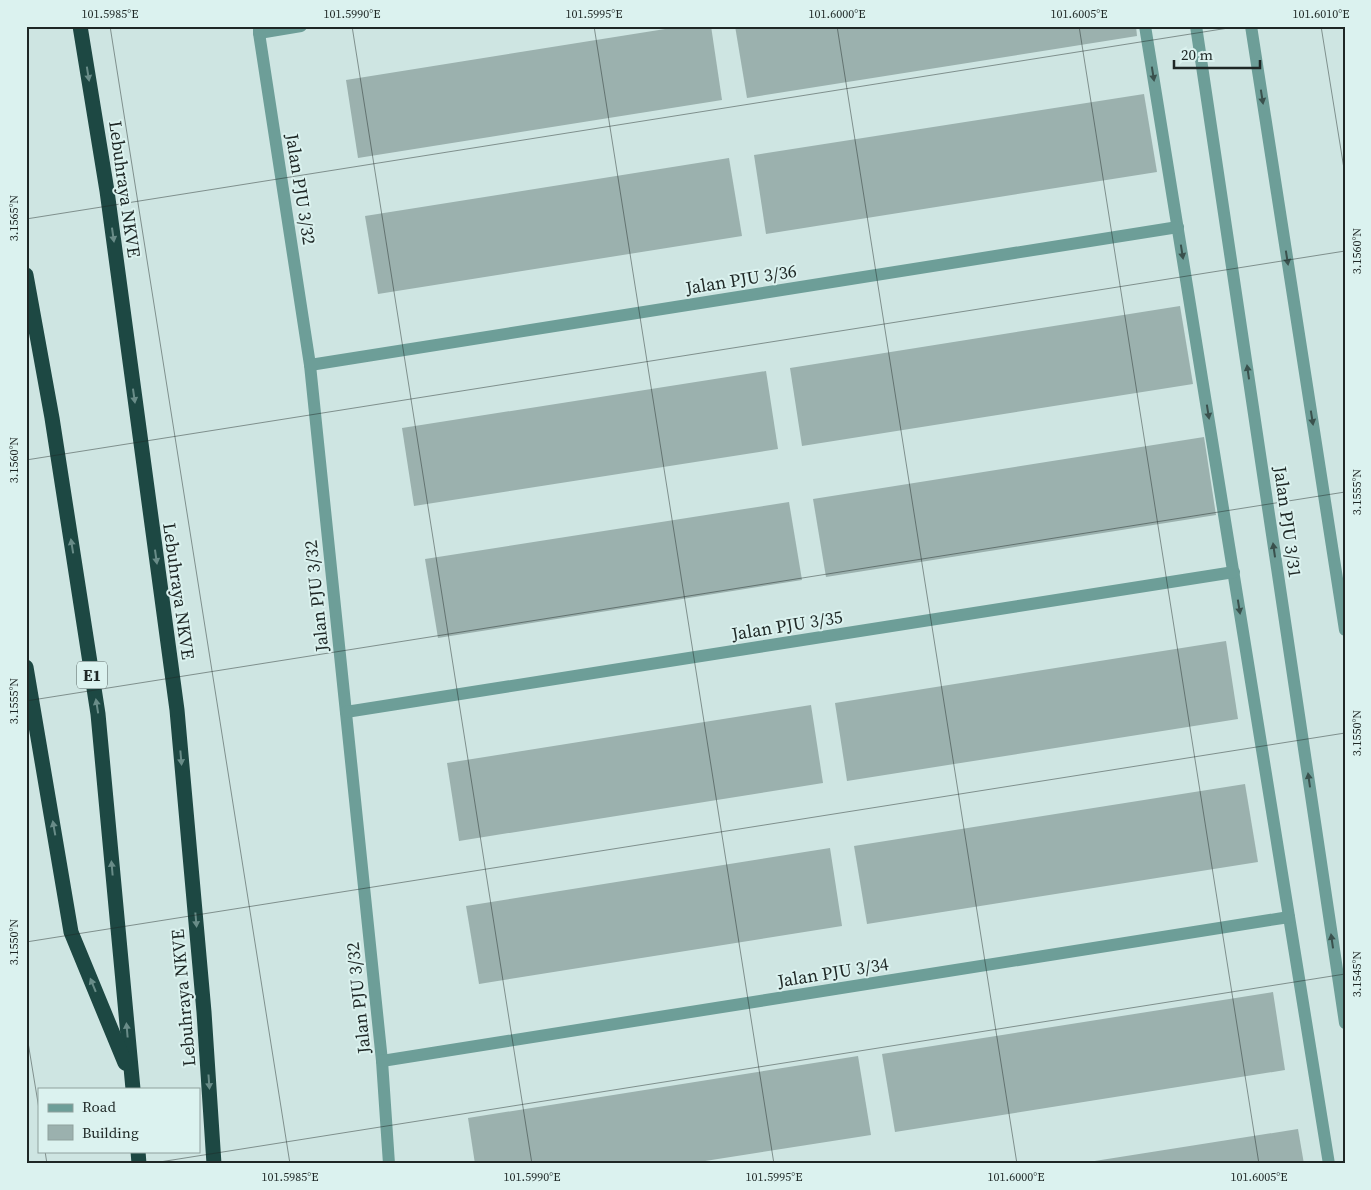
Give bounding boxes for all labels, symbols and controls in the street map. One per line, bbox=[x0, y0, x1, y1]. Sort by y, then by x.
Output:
text: 101.5985°E bbox=[82, 6, 138, 22]
text: 101.5990°E bbox=[324, 6, 380, 22]
text: 101.5995°E bbox=[566, 6, 622, 22]
text: 101.6000°E bbox=[809, 6, 865, 22]
text: 101.6005°E bbox=[1051, 6, 1107, 22]
text: 101.6010°E bbox=[1293, 6, 1349, 22]
scale bar bbox=[1174, 38, 1260, 70]
text: 20 m bbox=[1181, 44, 1213, 65]
one-way arrow bbox=[85, 67, 93, 83]
one-way arrow bbox=[1149, 67, 1157, 83]
one-way arrow bbox=[1259, 90, 1267, 106]
street label: Lebuhraya NKVE bbox=[103, 119, 147, 259]
street label: Jalan PJU 3/32 bbox=[280, 131, 322, 246]
text: 3.1565°N bbox=[6, 195, 22, 241]
one-way arrow bbox=[109, 227, 117, 243]
text: 3.1560°N bbox=[1349, 228, 1365, 274]
one-way arrow bbox=[1178, 244, 1186, 260]
one-way arrow bbox=[1284, 250, 1292, 266]
street label: Jalan PJU 3/36 bbox=[683, 258, 798, 300]
one-way arrow bbox=[1244, 364, 1252, 380]
one-way arrow bbox=[130, 388, 138, 404]
one-way arrow bbox=[1204, 405, 1212, 421]
one-way arrow bbox=[1308, 411, 1316, 427]
text: 3.1560°N bbox=[6, 437, 22, 483]
street label: Jalan PJU 3/31 bbox=[1268, 464, 1308, 579]
text: 3.1555°N bbox=[1349, 469, 1365, 515]
street label: Lebuhraya NKVE bbox=[157, 521, 201, 661]
one-way arrow bbox=[68, 537, 76, 553]
street label: Jalan PJU 3/32 bbox=[298, 539, 334, 654]
one-way arrow bbox=[1270, 542, 1278, 558]
one-way arrow bbox=[152, 549, 160, 565]
one-way arrow bbox=[1236, 600, 1244, 616]
street label: Jalan PJU 3/35 bbox=[729, 604, 844, 646]
road number: E1 bbox=[77, 662, 107, 688]
text: 3.1555°N bbox=[6, 678, 22, 724]
one-way arrow bbox=[92, 698, 100, 714]
text: 3.1550°N bbox=[1349, 710, 1365, 756]
one-way arrow bbox=[177, 751, 185, 767]
one-way arrow bbox=[1304, 772, 1312, 788]
one-way arrow bbox=[49, 820, 57, 836]
one-way arrow bbox=[108, 860, 116, 876]
one-way arrow bbox=[192, 912, 200, 928]
text: 3.1550°N bbox=[6, 919, 22, 965]
street label: Lebuhraya NKVE bbox=[165, 928, 201, 1068]
one-way arrow bbox=[1328, 932, 1336, 948]
street label: Jalan PJU 3/32 bbox=[340, 941, 376, 1056]
street label: Jalan PJU 3/34 bbox=[775, 951, 890, 993]
text: 3.1545°N bbox=[1349, 951, 1365, 997]
one-way arrow bbox=[89, 977, 97, 992]
one-way arrow bbox=[123, 1022, 131, 1038]
one-way arrow bbox=[205, 1074, 213, 1090]
legend bbox=[38, 1088, 200, 1152]
text: Road bbox=[82, 1096, 116, 1117]
text: Building bbox=[82, 1122, 139, 1143]
text: 101.5985°E bbox=[262, 1169, 318, 1185]
text: 101.5990°E bbox=[504, 1169, 560, 1185]
text: 101.5995°E bbox=[746, 1169, 802, 1185]
text: 101.6000°E bbox=[988, 1169, 1044, 1185]
text: 101.6005°E bbox=[1231, 1169, 1287, 1185]

